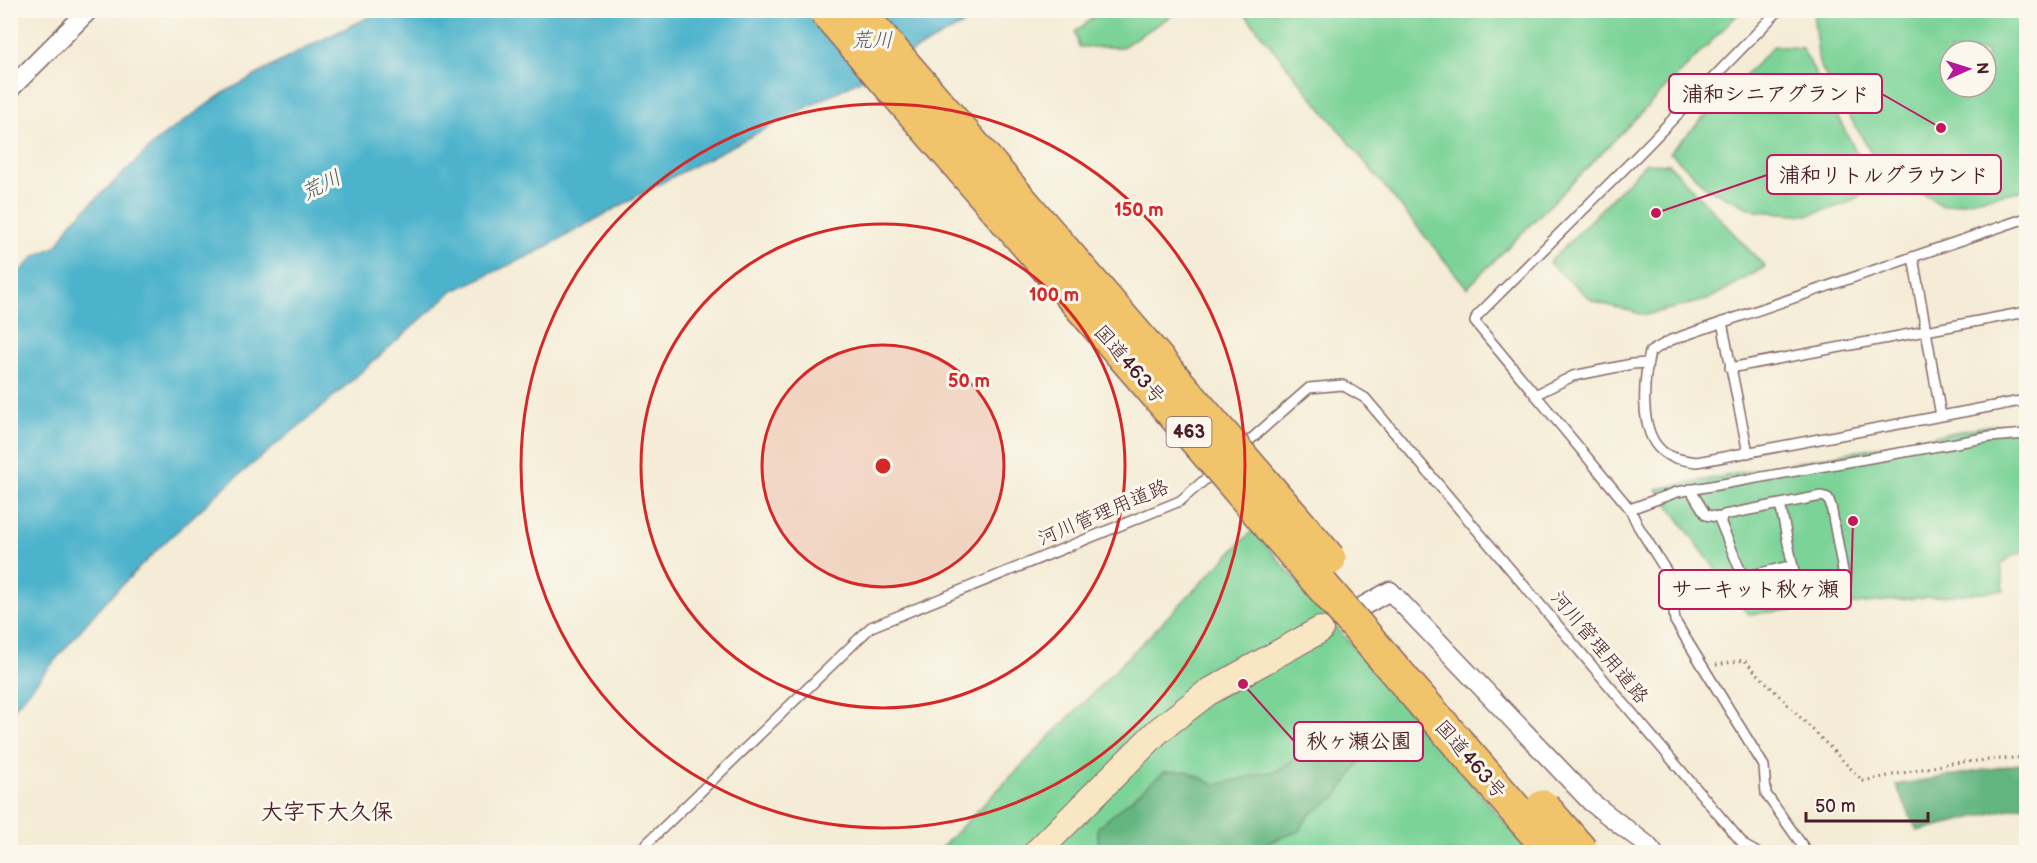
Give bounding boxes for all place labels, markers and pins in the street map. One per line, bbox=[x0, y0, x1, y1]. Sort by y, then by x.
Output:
callout: 浦和シニアグランド bbox=[1669, 74, 1882, 113]
callout: 浦和リトルグラウンド bbox=[1767, 155, 2001, 194]
centre of rings bbox=[873, 456, 893, 476]
callout: サーキット秋ヶ瀬 bbox=[1659, 570, 1851, 609]
callout: 秋ヶ瀬公園 bbox=[1294, 722, 1423, 761]

